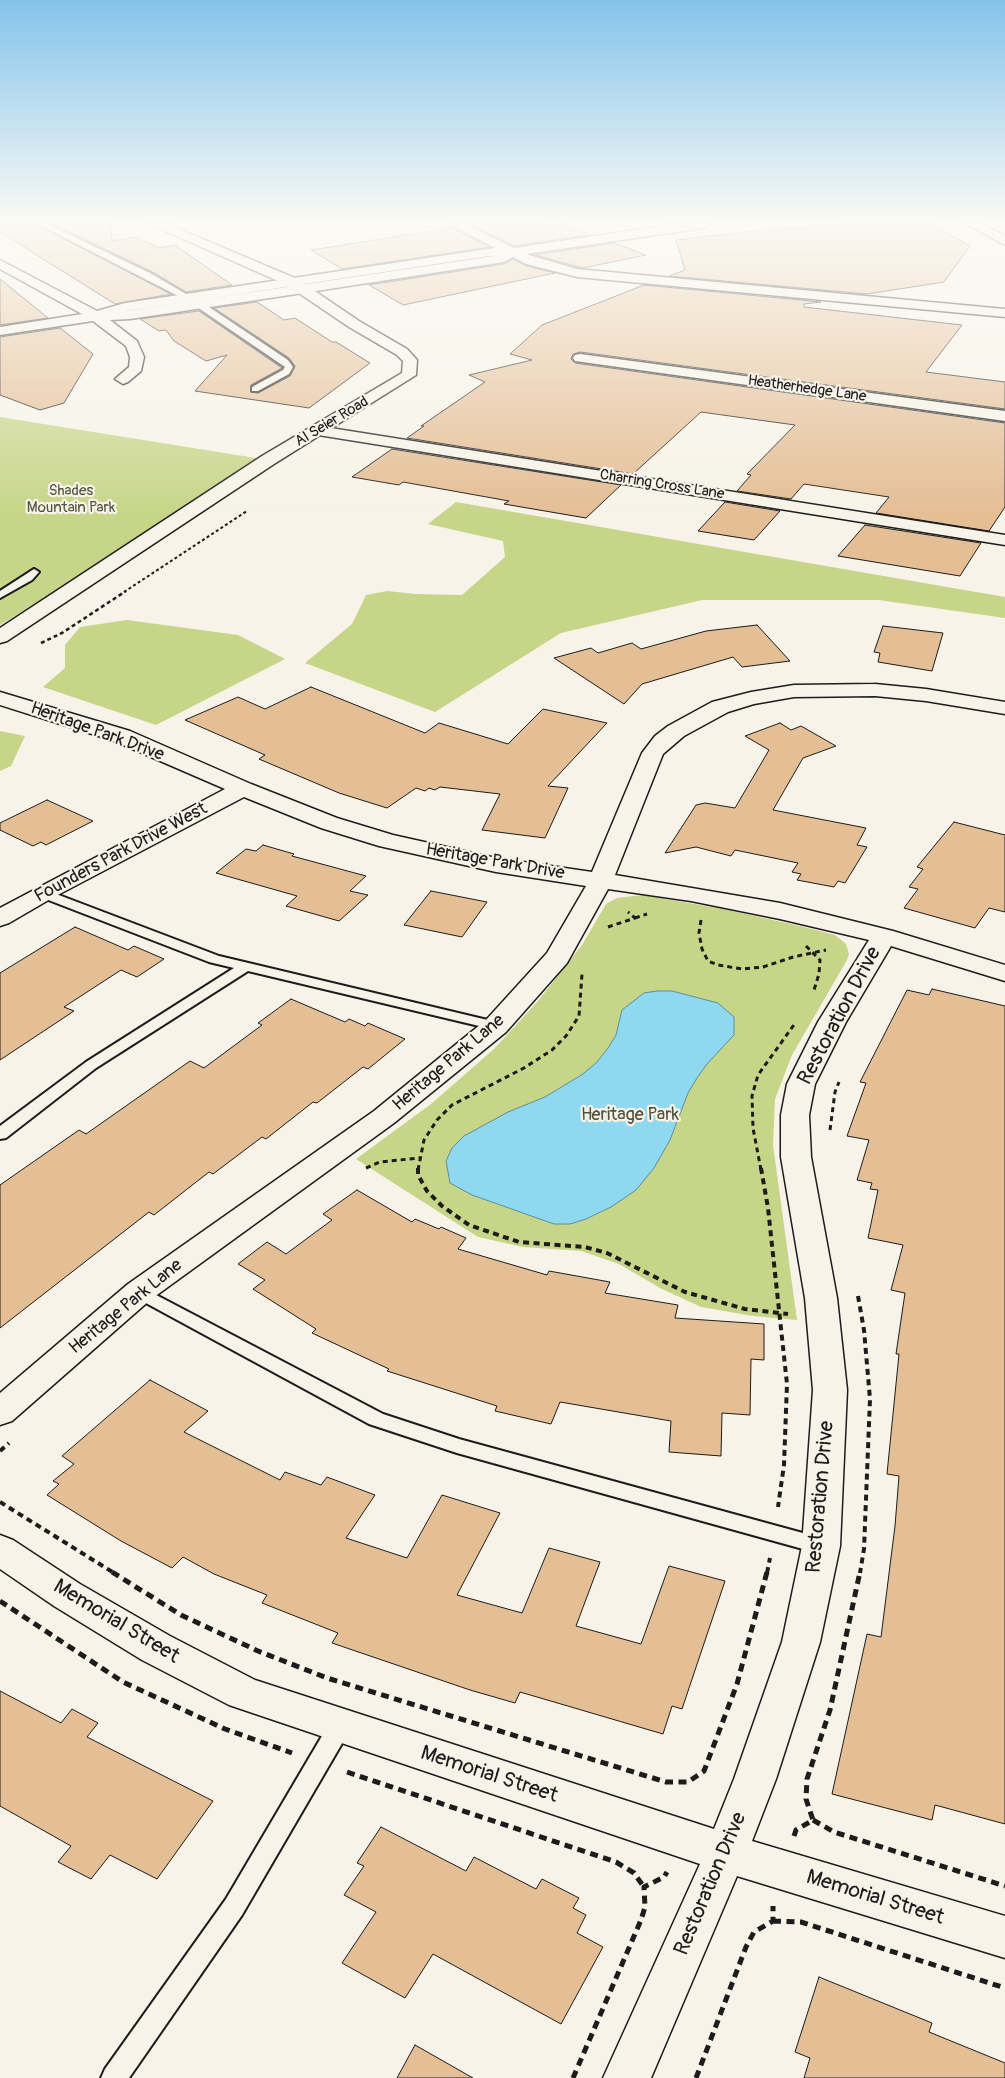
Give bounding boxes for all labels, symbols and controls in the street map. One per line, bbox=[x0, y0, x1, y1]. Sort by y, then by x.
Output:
street label: Heatherhedge Lane bbox=[747, 372, 867, 406]
street label: Al Seier Road bbox=[292, 393, 372, 451]
street label: Charring Cross Lane bbox=[599, 466, 725, 504]
park label: Shades Mountain Park bbox=[27, 482, 115, 517]
street label: Heritage Park Drive bbox=[27, 698, 167, 766]
street label: Founders Park Drive West bbox=[31, 798, 211, 908]
street label: Heritage Park Drive bbox=[424, 839, 566, 885]
street label: Restoration Drive bbox=[793, 943, 887, 1089]
street label: Heritage Park Lane bbox=[389, 1010, 509, 1116]
park label: Heritage Park bbox=[581, 1104, 679, 1126]
street label: Heritage Park Lane bbox=[65, 1255, 187, 1359]
street label: Restoration Drive bbox=[802, 1420, 840, 1574]
street label: Memorial Street bbox=[48, 1574, 184, 1670]
street label: Memorial Street bbox=[417, 1741, 561, 1809]
street label: Restoration Drive bbox=[670, 1809, 752, 1959]
street label: Memorial Street bbox=[803, 1865, 947, 1931]

